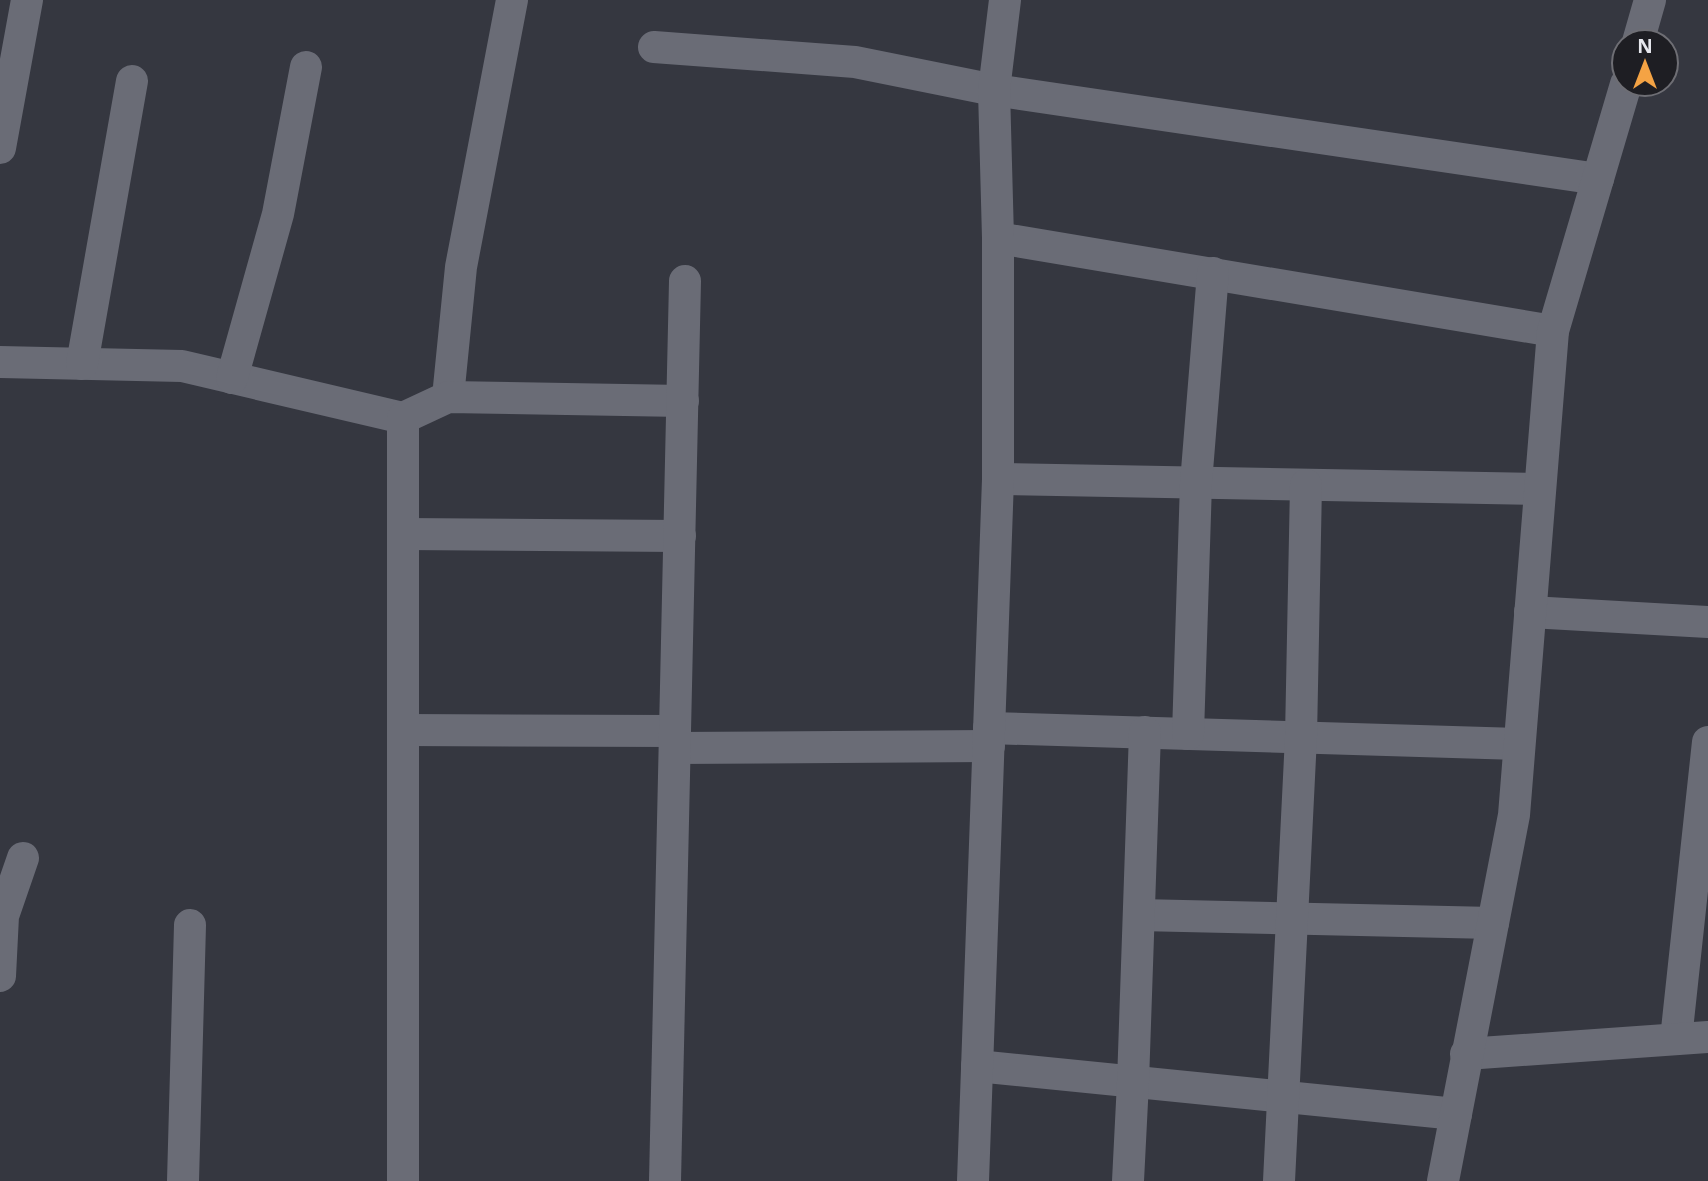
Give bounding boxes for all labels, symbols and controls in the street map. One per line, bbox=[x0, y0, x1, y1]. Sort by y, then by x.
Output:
north arrow bbox=[1610, 28, 1680, 98]
text: N bbox=[1637, 33, 1653, 59]

